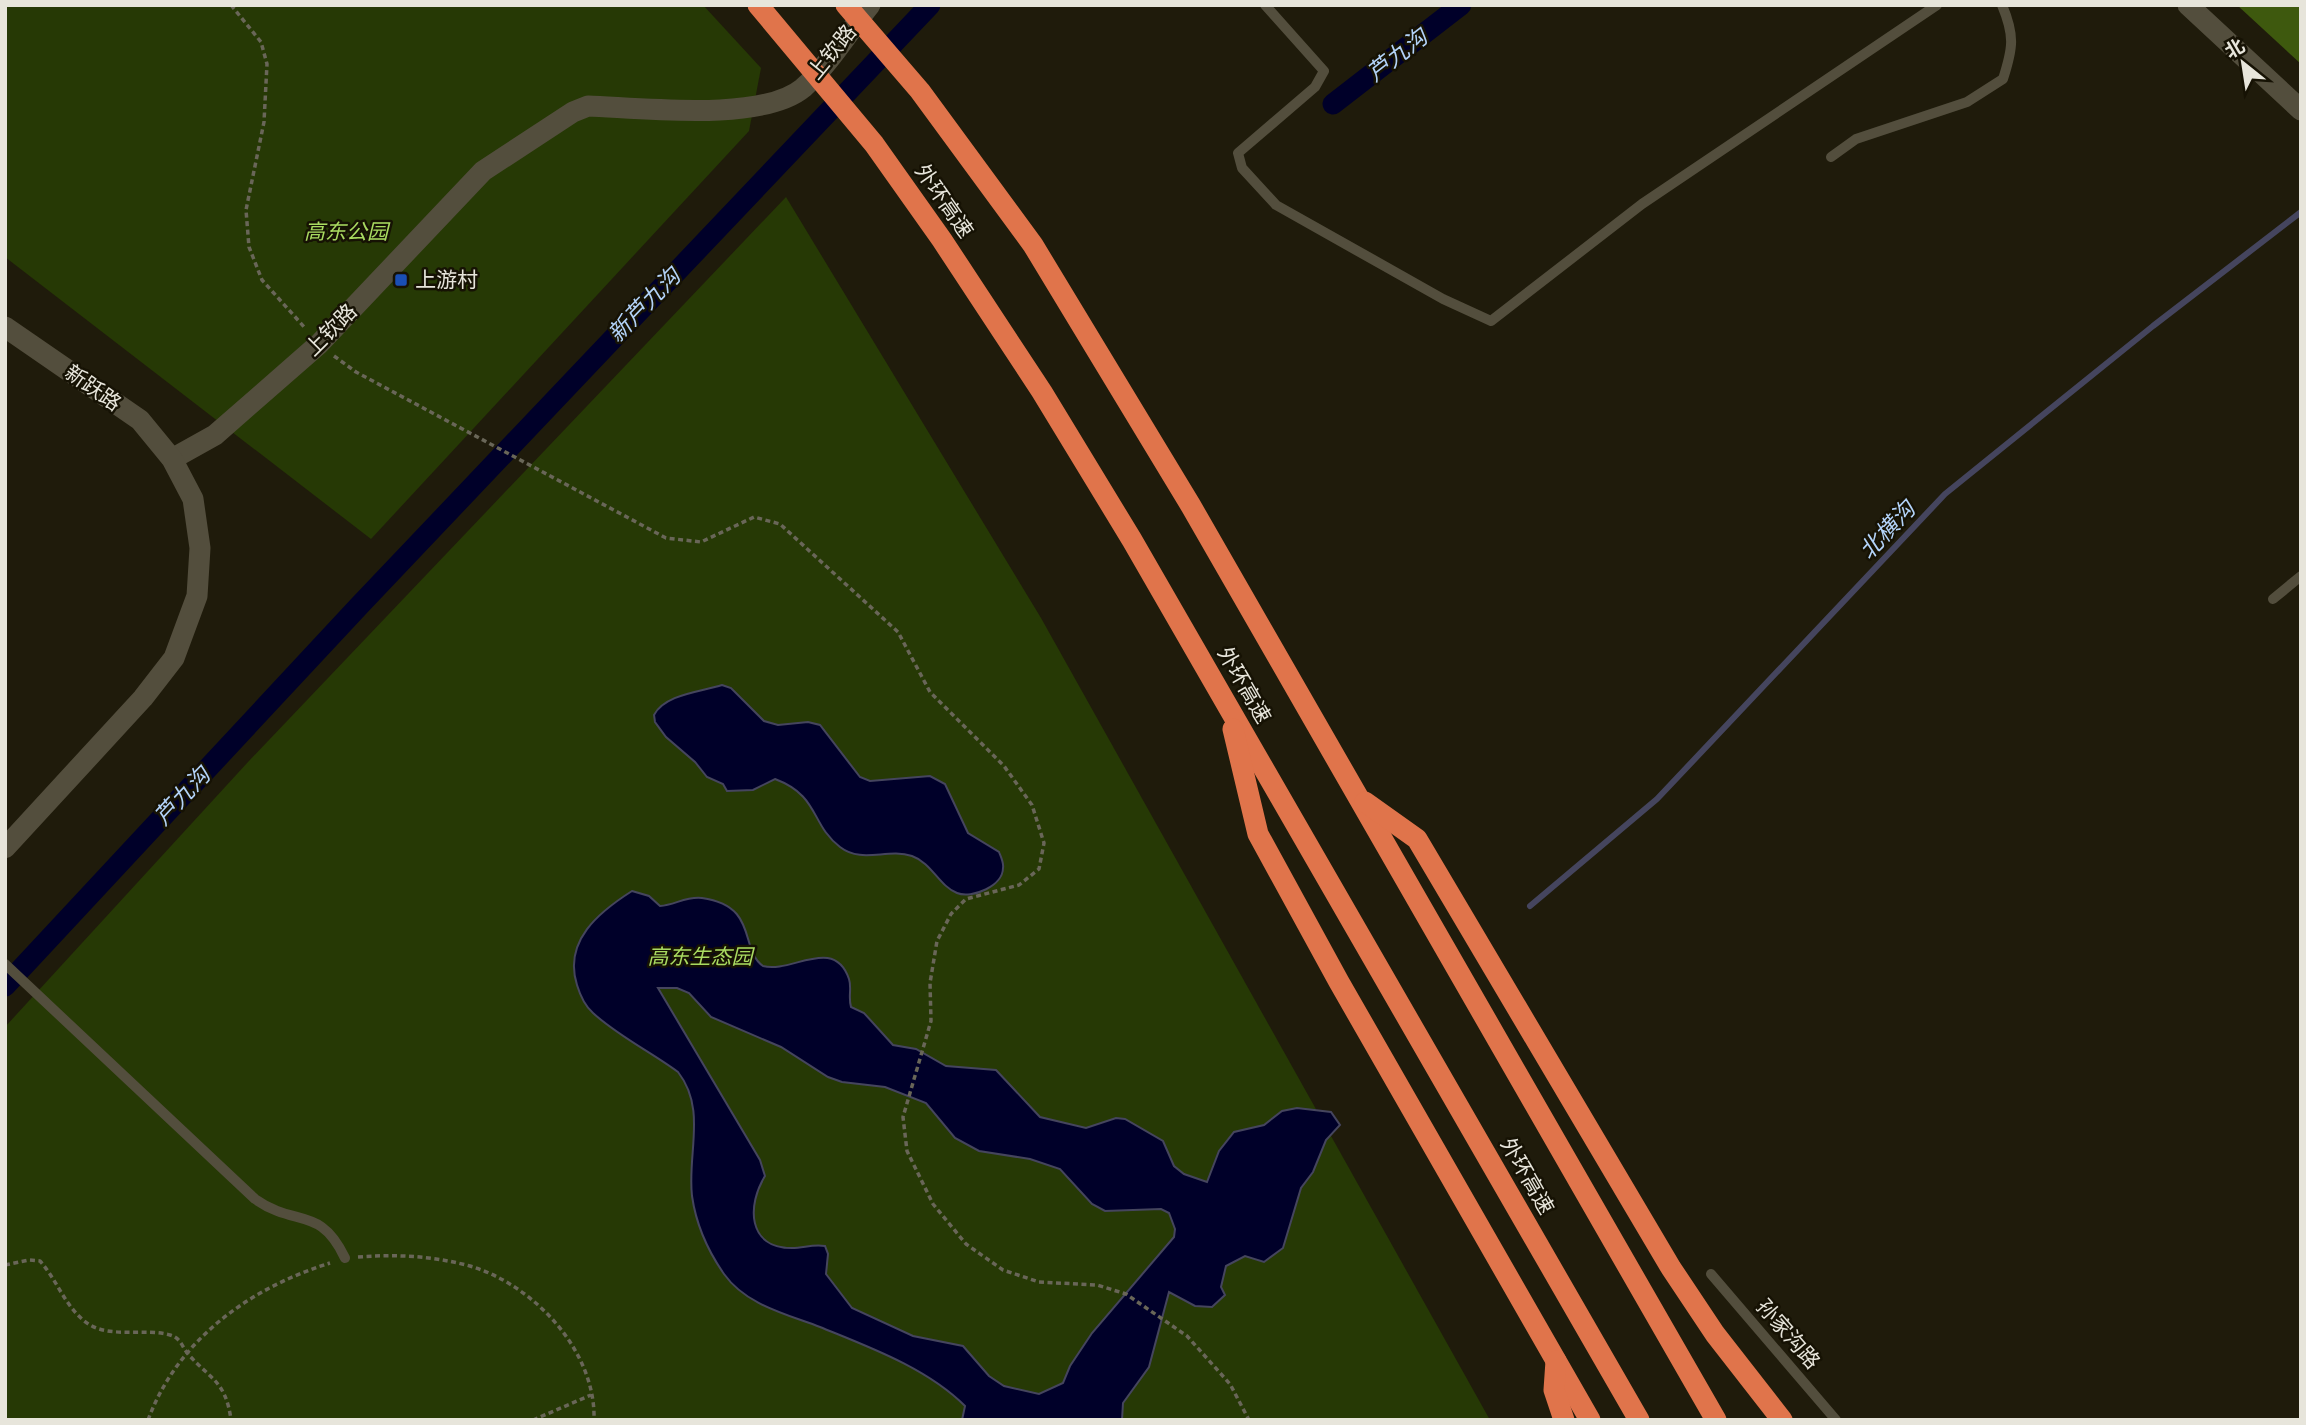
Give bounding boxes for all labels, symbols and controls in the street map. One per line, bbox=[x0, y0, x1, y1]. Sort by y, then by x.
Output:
street label: 上钦路 bbox=[803, 20, 861, 84]
water label: 芦九沟 bbox=[1362, 22, 1435, 86]
north arrow bbox=[2208, 28, 2278, 98]
text: 北 bbox=[2221, 35, 2248, 63]
street label: 外环高速 bbox=[910, 160, 978, 242]
park label: 高东公园 bbox=[304, 220, 391, 244]
water label: 新芦九沟 bbox=[603, 261, 687, 347]
place label: 上游村 bbox=[415, 268, 478, 292]
marker: 上游村 bbox=[393, 272, 409, 288]
street label: 上钦路 bbox=[300, 299, 362, 361]
street label: 新跃路 bbox=[60, 360, 126, 416]
water label: 北横沟 bbox=[1854, 494, 1922, 564]
street label: 外环高速 bbox=[1213, 643, 1275, 727]
water label: 芦九沟 bbox=[149, 760, 217, 830]
park label: 高东生态园 bbox=[648, 945, 755, 969]
street label: 外环高速 bbox=[1496, 1134, 1558, 1218]
street label: 孙家沟路 bbox=[1751, 1294, 1825, 1374]

